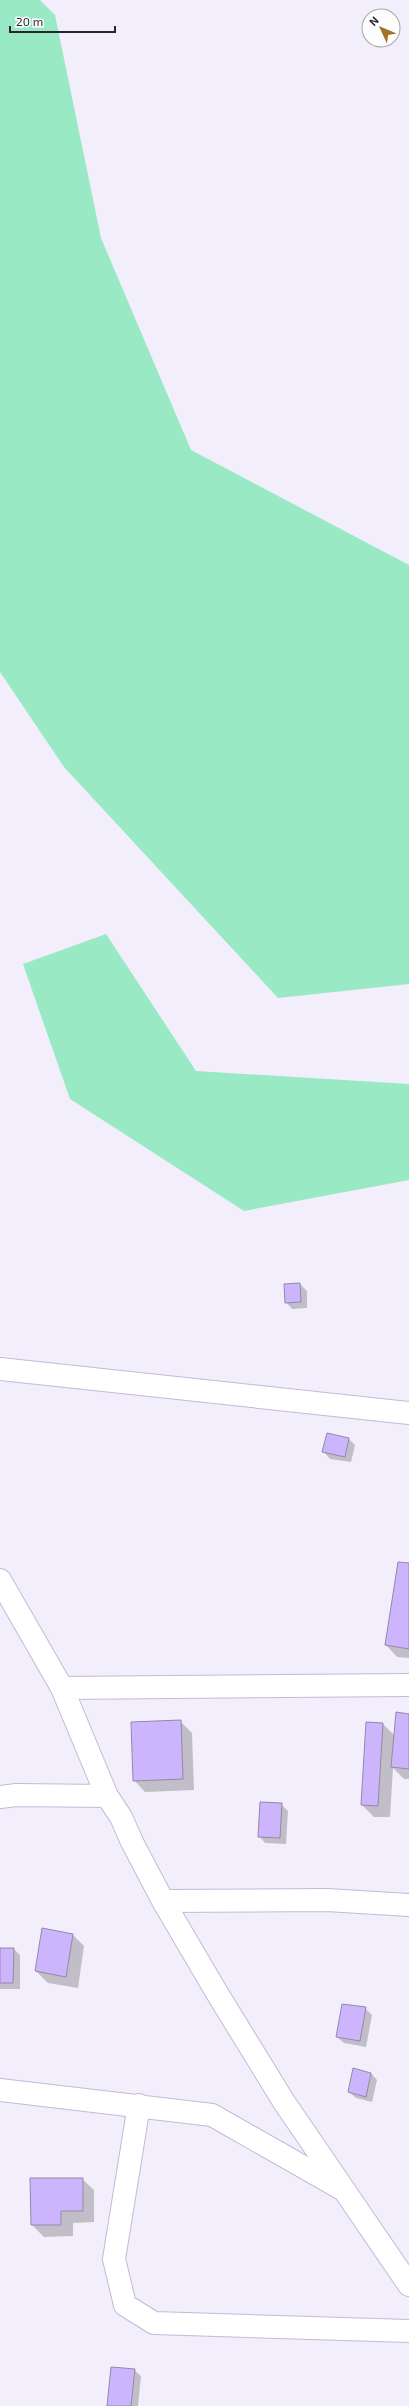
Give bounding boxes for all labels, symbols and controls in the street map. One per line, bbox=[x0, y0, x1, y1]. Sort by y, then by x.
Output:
scale bar bbox=[10, 8, 115, 34]
north arrow bbox=[361, 8, 401, 48]
text: N bbox=[366, 13, 381, 28]
text: 20 m bbox=[16, 14, 43, 28]

